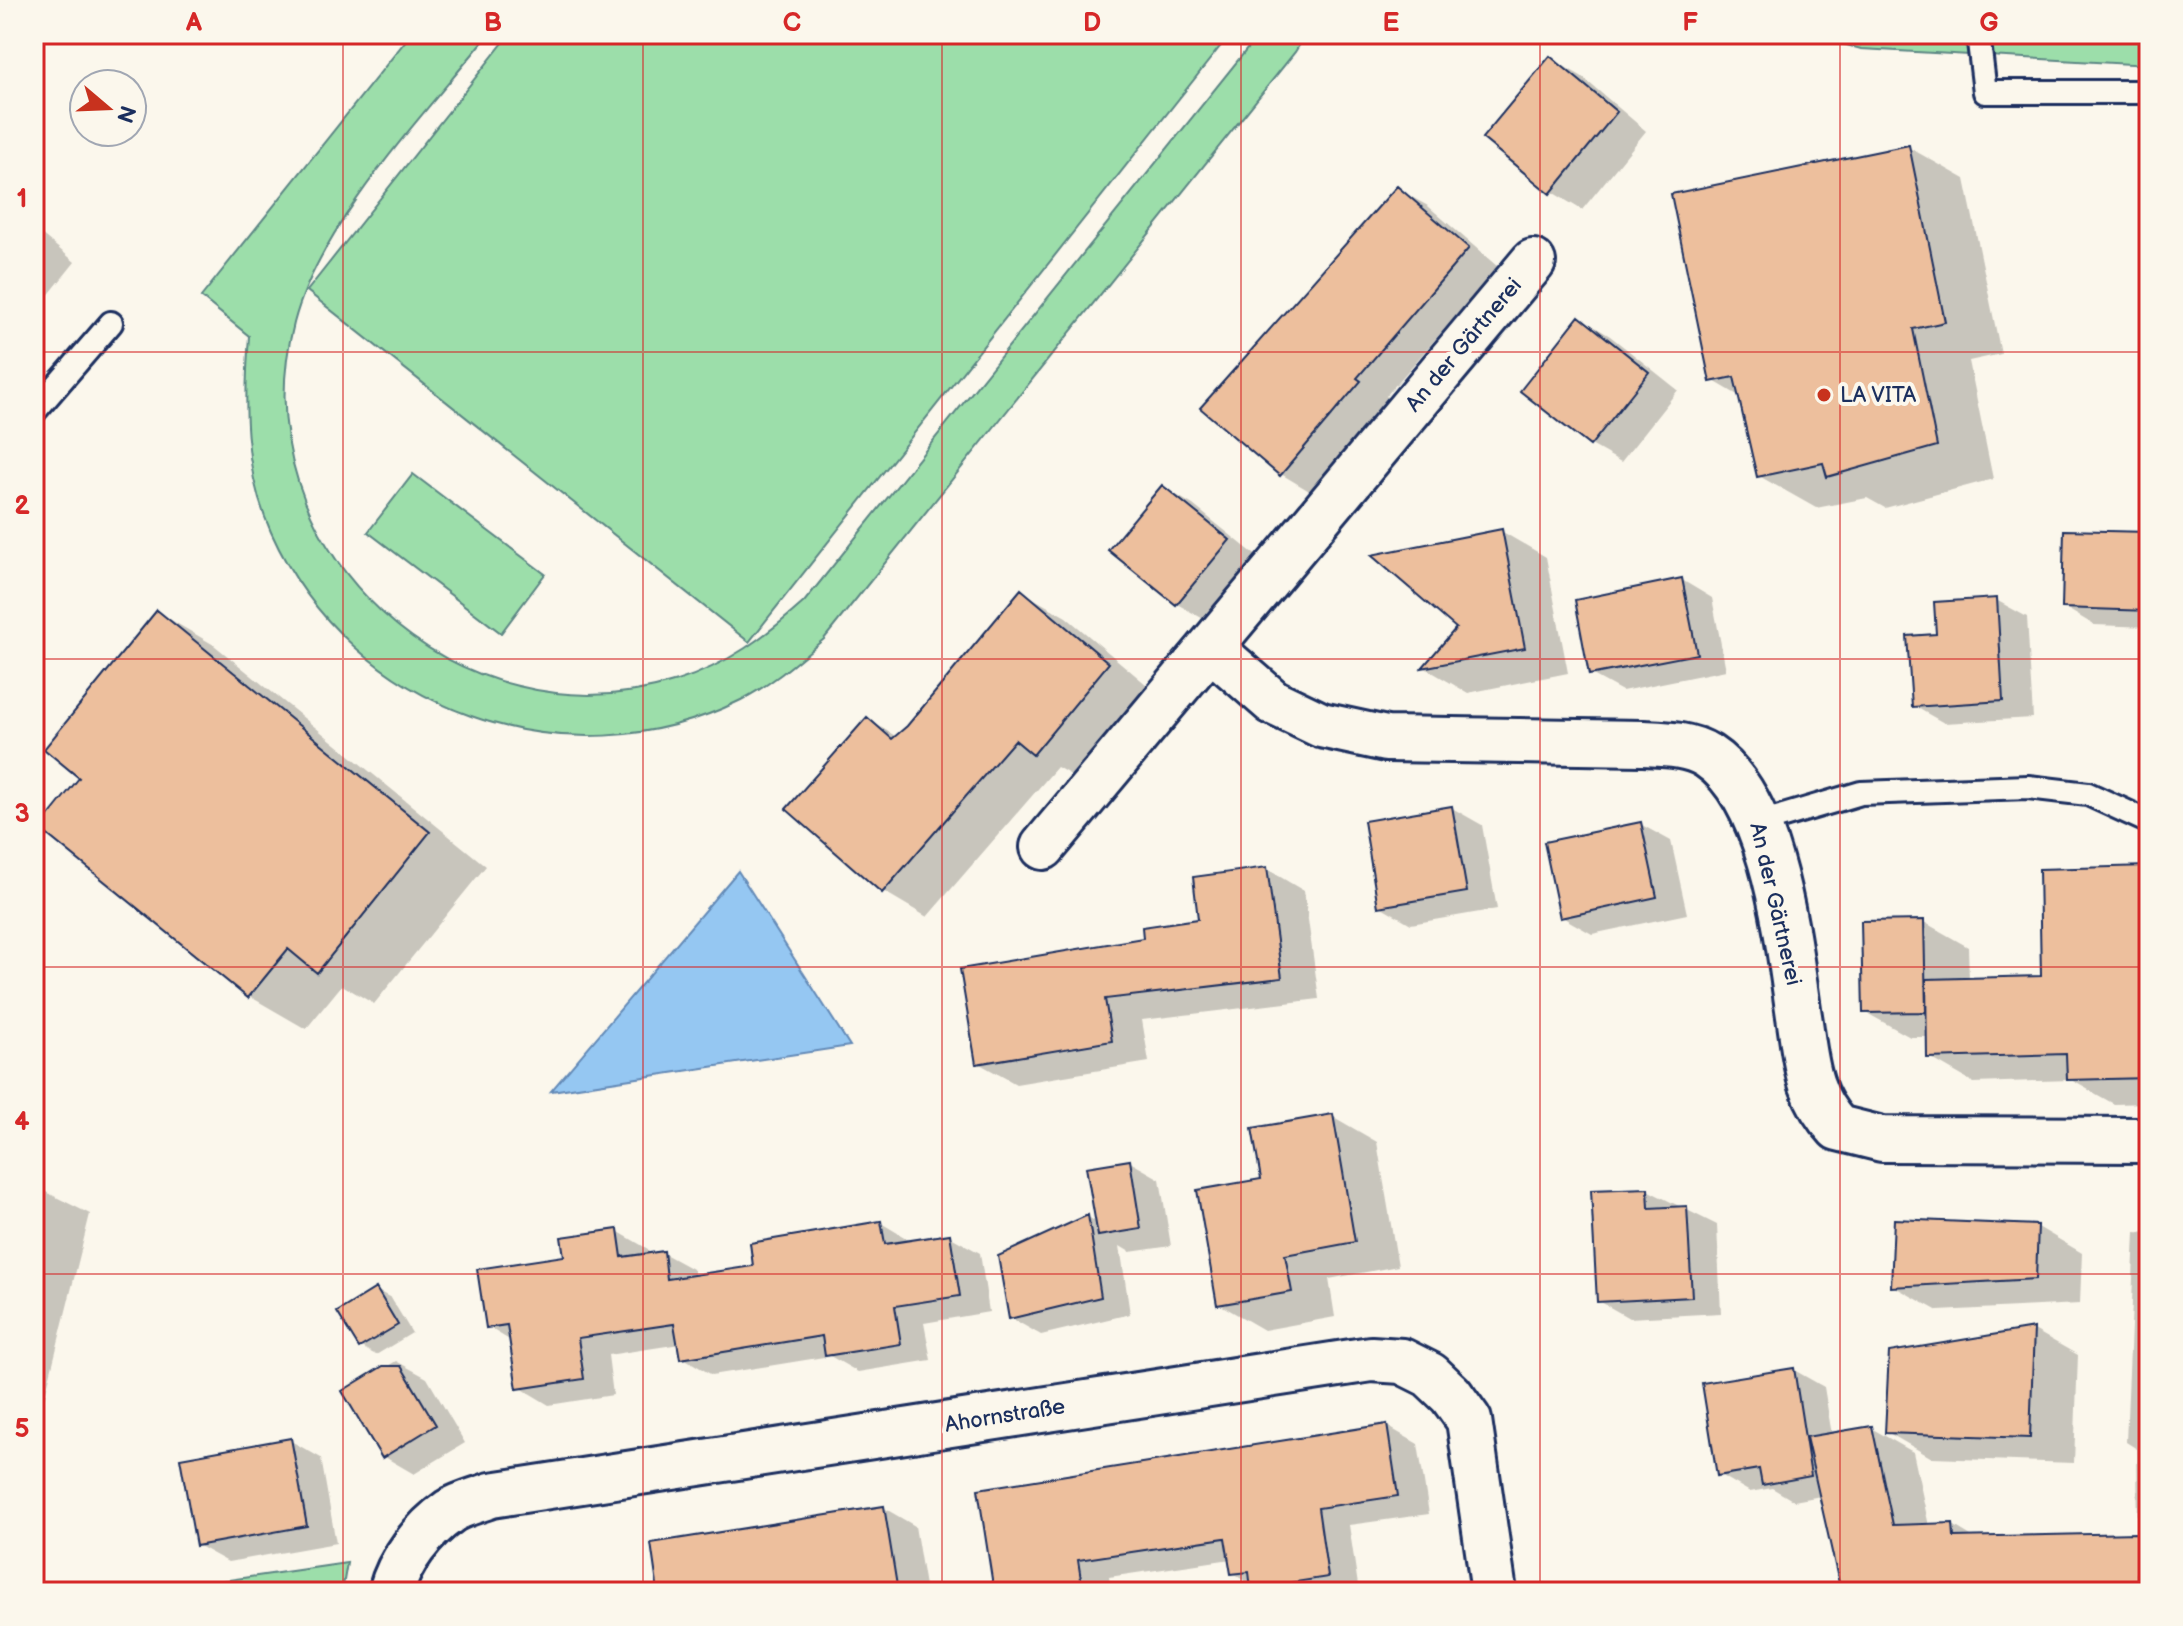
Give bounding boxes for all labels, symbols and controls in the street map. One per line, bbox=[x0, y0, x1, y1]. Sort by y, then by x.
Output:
text: A bbox=[185, 8, 202, 39]
text: B bbox=[484, 8, 502, 39]
text: C bbox=[783, 8, 801, 39]
text: D bbox=[1083, 8, 1101, 39]
text: E bbox=[1383, 8, 1400, 39]
text: F bbox=[1682, 8, 1698, 39]
text: G bbox=[1979, 8, 1999, 39]
north arrow bbox=[68, 68, 148, 148]
text: N bbox=[110, 102, 141, 126]
text: 1 bbox=[17, 184, 27, 215]
street label: An der Gärtnerei bbox=[1400, 273, 1528, 417]
place label: LA VITA bbox=[1840, 382, 1917, 409]
marker: LA VITA bbox=[1815, 386, 1833, 404]
text: 2 bbox=[14, 491, 30, 522]
text: 3 bbox=[14, 799, 30, 830]
street label: An der Gärtnerei bbox=[1743, 820, 1807, 988]
text: 4 bbox=[14, 1107, 30, 1138]
street label: Ahornstraße bbox=[943, 1393, 1067, 1439]
text: 5 bbox=[14, 1414, 30, 1445]

